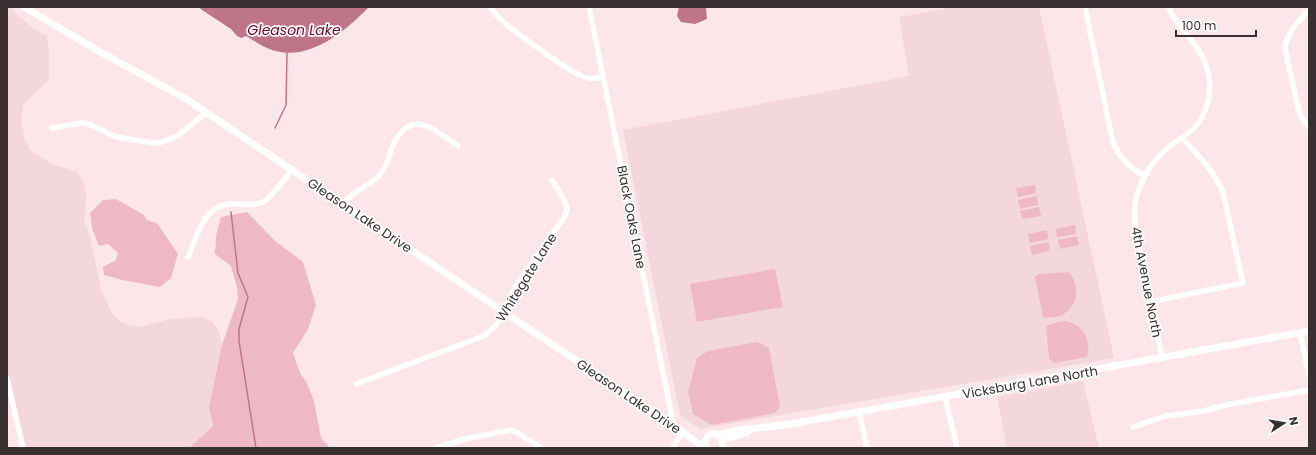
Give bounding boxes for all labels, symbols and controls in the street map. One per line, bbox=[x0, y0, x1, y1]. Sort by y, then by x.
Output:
scale bar bbox=[1176, 12, 1256, 38]
text: 100 m bbox=[1182, 17, 1216, 34]
water label: Gleason Lake bbox=[247, 20, 341, 40]
street label: Black Oaks Lane bbox=[612, 164, 651, 270]
street label: Gleason Lake Drive bbox=[304, 173, 416, 257]
street label: 4th Avenue North bbox=[1126, 225, 1167, 339]
street label: Whitegate Lane bbox=[491, 229, 561, 325]
street label: Gleason Lake Drive bbox=[573, 354, 685, 438]
street label: Vicksburg Lane North bbox=[961, 361, 1099, 404]
north arrow bbox=[1264, 403, 1304, 443]
text: N bbox=[1285, 415, 1302, 427]

